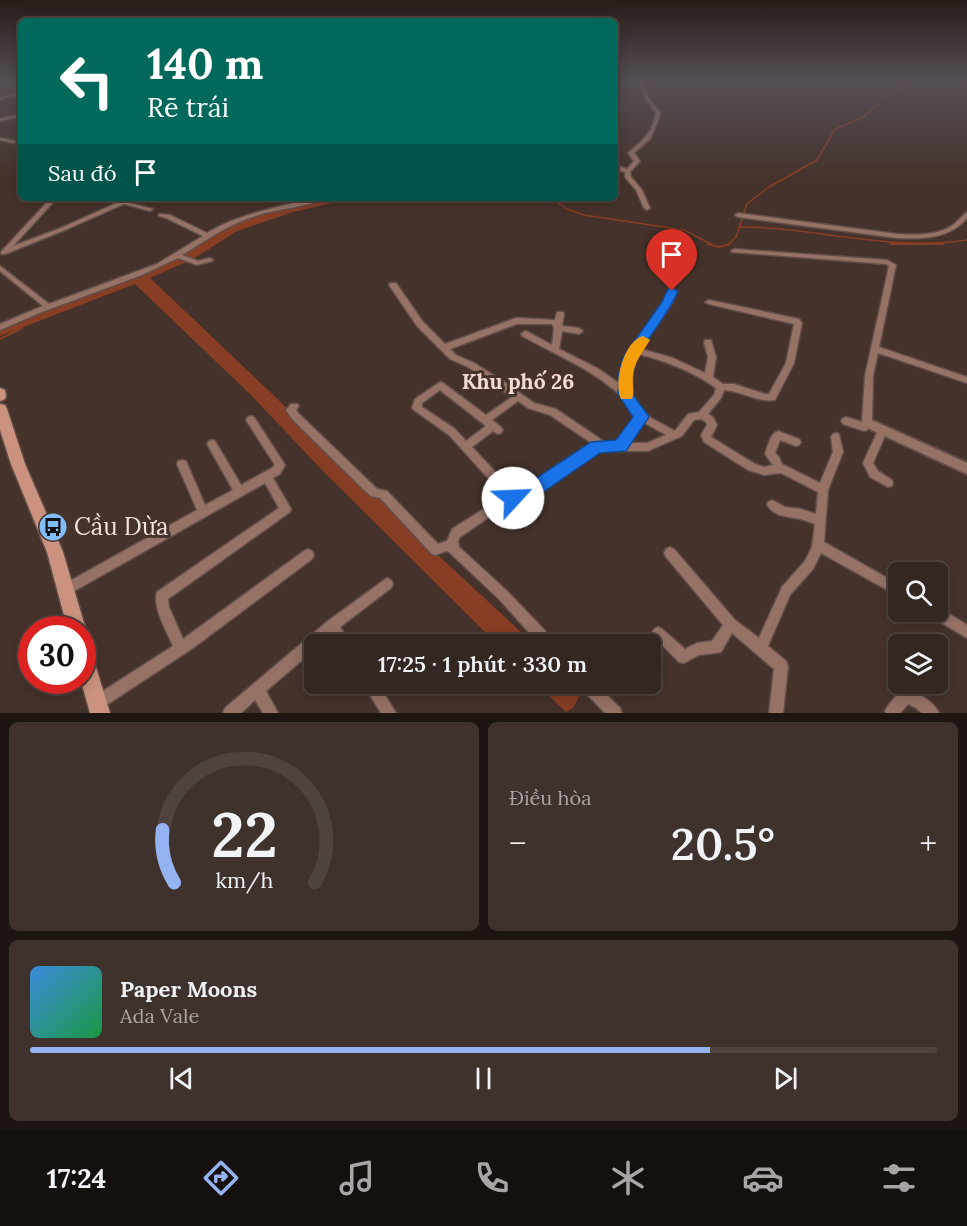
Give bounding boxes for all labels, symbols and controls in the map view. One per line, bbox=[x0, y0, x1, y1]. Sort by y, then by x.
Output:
text: 140 m bbox=[147, 37, 263, 91]
icon: left bbox=[48, 42, 126, 120]
text: Rẽ trái bbox=[147, 90, 229, 124]
icon: arrive bbox=[129, 156, 162, 189]
text: Sau đó bbox=[48, 159, 117, 187]
pin bbox=[646, 229, 697, 291]
icon: arrive bbox=[655, 238, 688, 271]
district label: Khu phố 26 bbox=[462, 368, 574, 395]
position arrow bbox=[481, 466, 545, 530]
bus stop icon: Cầu Dừa bbox=[37, 511, 69, 543]
place label: Cầu Dừa bbox=[74, 511, 168, 542]
map controls bbox=[888, 562, 948, 694]
button: search bbox=[888, 562, 948, 622]
speed limit sign: 30 bbox=[18, 616, 96, 694]
button: layers bbox=[888, 634, 948, 694]
text: 17:25 · 1 phút · 330 m bbox=[378, 650, 587, 678]
text: Điều hòa bbox=[509, 785, 592, 810]
text: 22 bbox=[211, 794, 277, 874]
text: 20.5° bbox=[671, 815, 775, 872]
text: − bbox=[509, 822, 527, 864]
text: + bbox=[920, 822, 937, 864]
text: km/h bbox=[215, 867, 273, 895]
text: Paper Moons bbox=[120, 975, 257, 1003]
text: Ada Vale bbox=[120, 1003, 199, 1028]
icon: previous bbox=[165, 1062, 198, 1095]
icon: pause bbox=[467, 1062, 500, 1095]
icon: next bbox=[769, 1062, 802, 1095]
icon: directions bbox=[200, 1157, 242, 1199]
icon: music bbox=[336, 1157, 378, 1199]
icon: phone bbox=[471, 1157, 513, 1199]
icon: climate bbox=[607, 1157, 649, 1199]
icon: car bbox=[742, 1157, 784, 1199]
icon: filters bbox=[878, 1157, 920, 1199]
text: 17:24 bbox=[47, 1161, 106, 1195]

